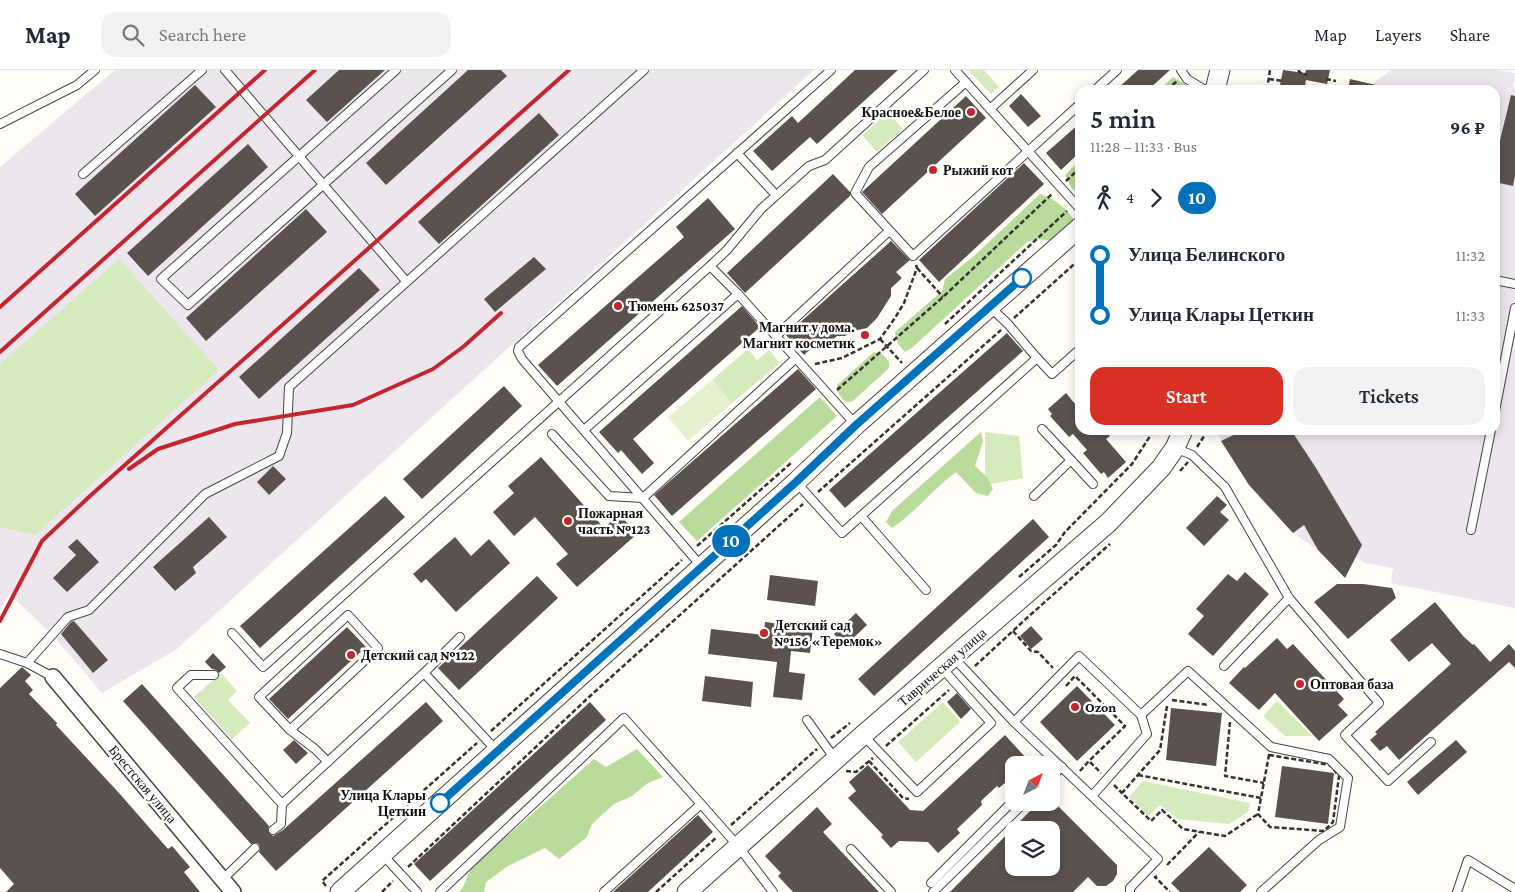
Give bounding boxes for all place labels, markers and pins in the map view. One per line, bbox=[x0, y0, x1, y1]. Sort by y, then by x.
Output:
place label: Красное&Белое bbox=[861, 104, 961, 120]
marker: Красное&Белое bbox=[965, 106, 977, 118]
place label: Рыжий кот bbox=[943, 162, 1013, 178]
marker: Рыжий кот bbox=[927, 164, 939, 176]
unlabelled marker bbox=[1012, 268, 1032, 288]
place label: Тюмень 625037 bbox=[628, 298, 724, 314]
marker: Тюмень 625037 bbox=[612, 300, 624, 312]
place label: Магнит у дома. Магнит косметик bbox=[743, 319, 856, 351]
marker: Магнит у дома. Магнит косметик bbox=[859, 329, 871, 341]
place label: Пожарная часть №123 bbox=[578, 505, 651, 537]
marker: Пожарная часть №123 bbox=[562, 515, 574, 527]
place label: Детский сад №156 «Теремок» bbox=[774, 617, 883, 649]
marker: Детский сад №156 «Теремок» bbox=[758, 627, 770, 639]
place label: Детский сад №122 bbox=[361, 647, 475, 663]
marker: Детский сад №122 bbox=[345, 649, 357, 661]
place label: Оптовая база bbox=[1310, 676, 1394, 692]
marker: Оптовая база bbox=[1294, 678, 1306, 690]
place label: Ozon bbox=[1085, 699, 1116, 715]
marker: Ozon bbox=[1069, 701, 1081, 713]
place label: Улица Клары Цеткин bbox=[340, 787, 426, 819]
marker: Улица Клары Цеткин bbox=[430, 793, 450, 813]

